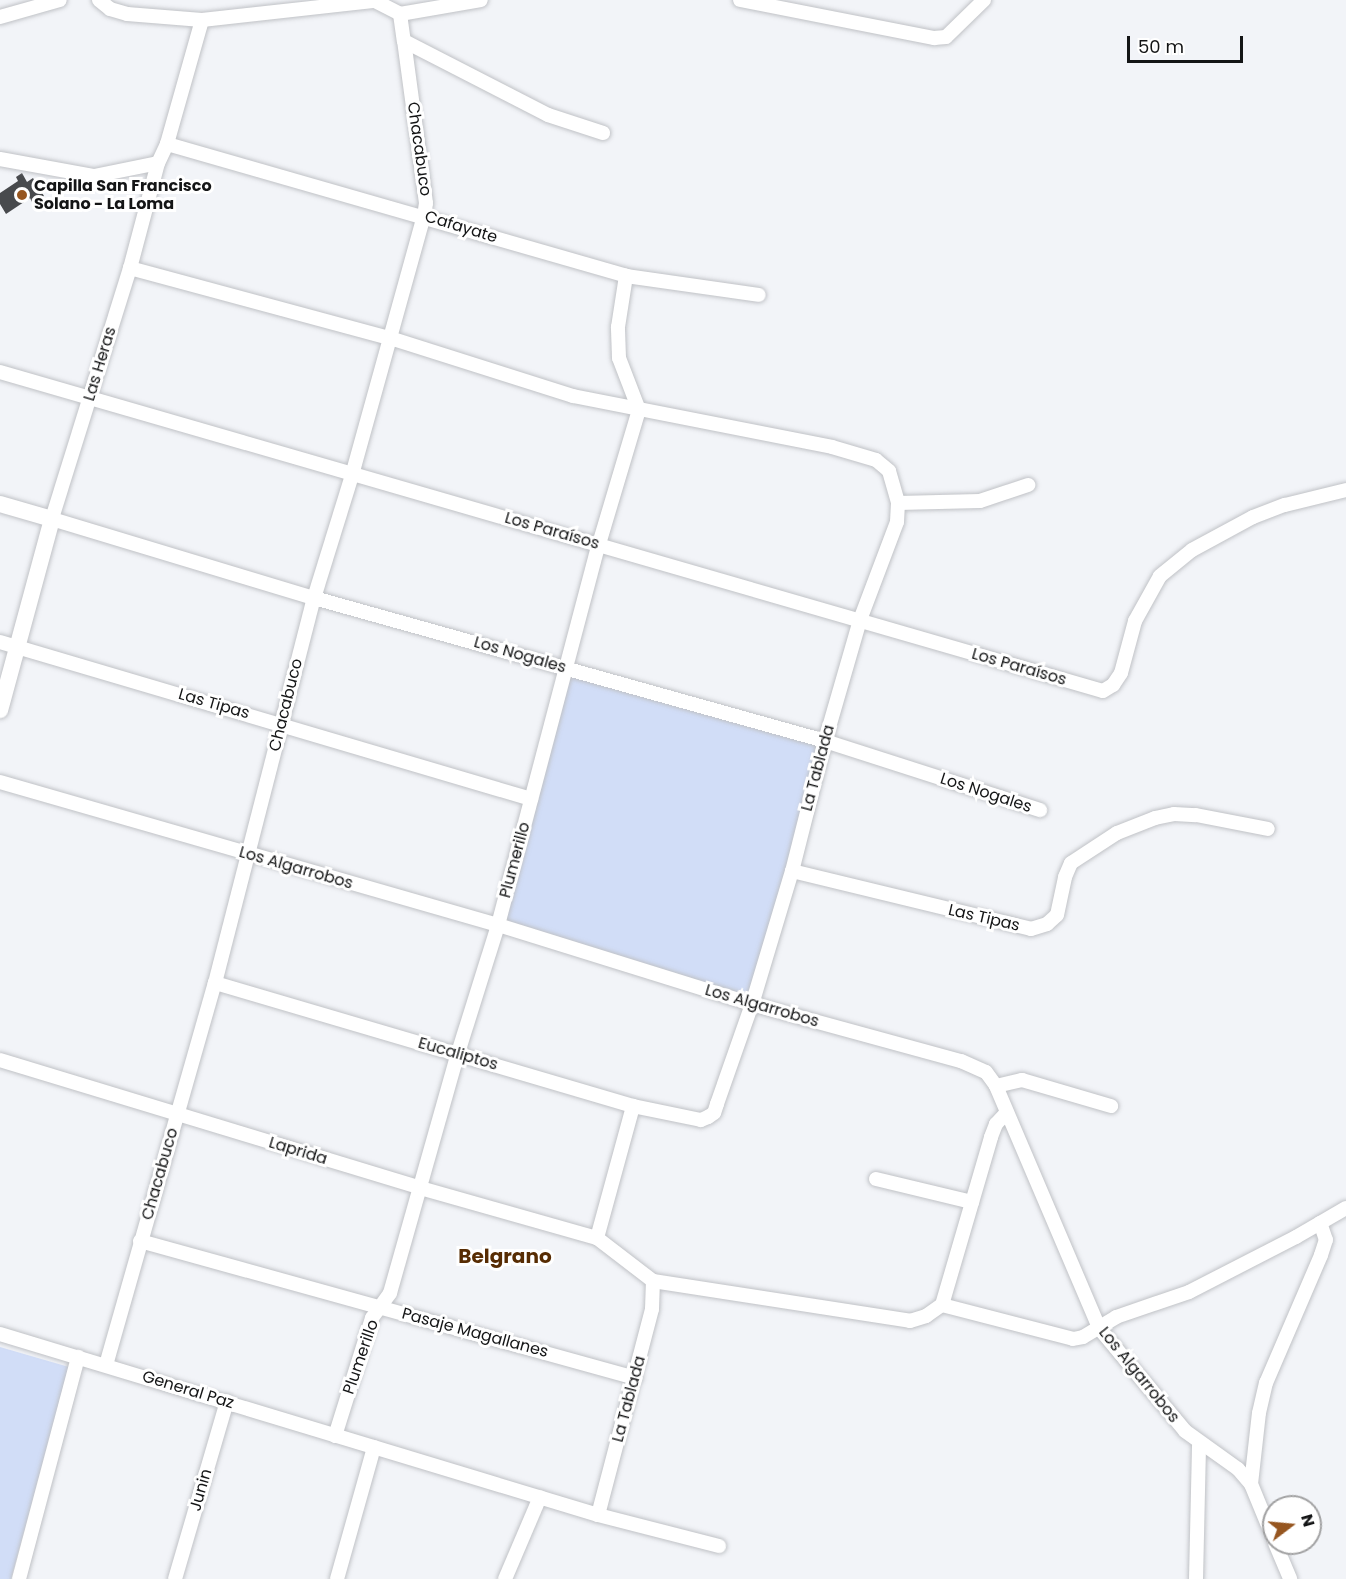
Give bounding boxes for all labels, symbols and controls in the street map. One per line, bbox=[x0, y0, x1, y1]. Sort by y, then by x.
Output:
scale bar bbox=[1130, 24, 1246, 62]
text: 50 m bbox=[1138, 34, 1184, 59]
street label: Chacabuco bbox=[403, 101, 435, 197]
place label: Capilla San Francisco Solano - La Loma bbox=[34, 176, 212, 214]
marker: Capilla San Francisco Solano - La Loma bbox=[15, 188, 29, 202]
street label: Cafayate bbox=[422, 207, 500, 247]
street label: Las Heras bbox=[80, 325, 120, 403]
street label: Los Paraísos bbox=[502, 508, 602, 554]
street label: Los Nogales bbox=[472, 633, 568, 677]
street label: Los Paraísos bbox=[969, 644, 1069, 690]
street label: Chacabuco bbox=[265, 657, 307, 753]
street label: Las Tipas bbox=[176, 685, 252, 723]
street label: La Tablada bbox=[797, 723, 839, 813]
street label: Los Nogales bbox=[938, 769, 1034, 817]
street label: Plumerillo bbox=[496, 820, 534, 900]
street label: Los Algarrobos bbox=[237, 843, 355, 893]
street label: Las Tipas bbox=[946, 900, 1022, 936]
street label: Los Algarrobos bbox=[703, 981, 821, 1031]
street label: Eucaliptos bbox=[416, 1033, 500, 1075]
street label: Chacabuco bbox=[138, 1126, 182, 1222]
street label: Laprida bbox=[266, 1133, 330, 1169]
district label: Belgrano bbox=[458, 1244, 552, 1268]
street label: Pasaje Magallanes bbox=[400, 1304, 550, 1362]
street label: Plumerillo bbox=[339, 1317, 383, 1397]
street label: Los Algarrobos bbox=[1095, 1323, 1183, 1427]
street label: La Tablada bbox=[608, 1354, 650, 1444]
street label: General Paz bbox=[140, 1367, 236, 1413]
street label: Junin bbox=[186, 1467, 216, 1513]
north arrow bbox=[1262, 1495, 1322, 1555]
text: N bbox=[1295, 1511, 1321, 1529]

